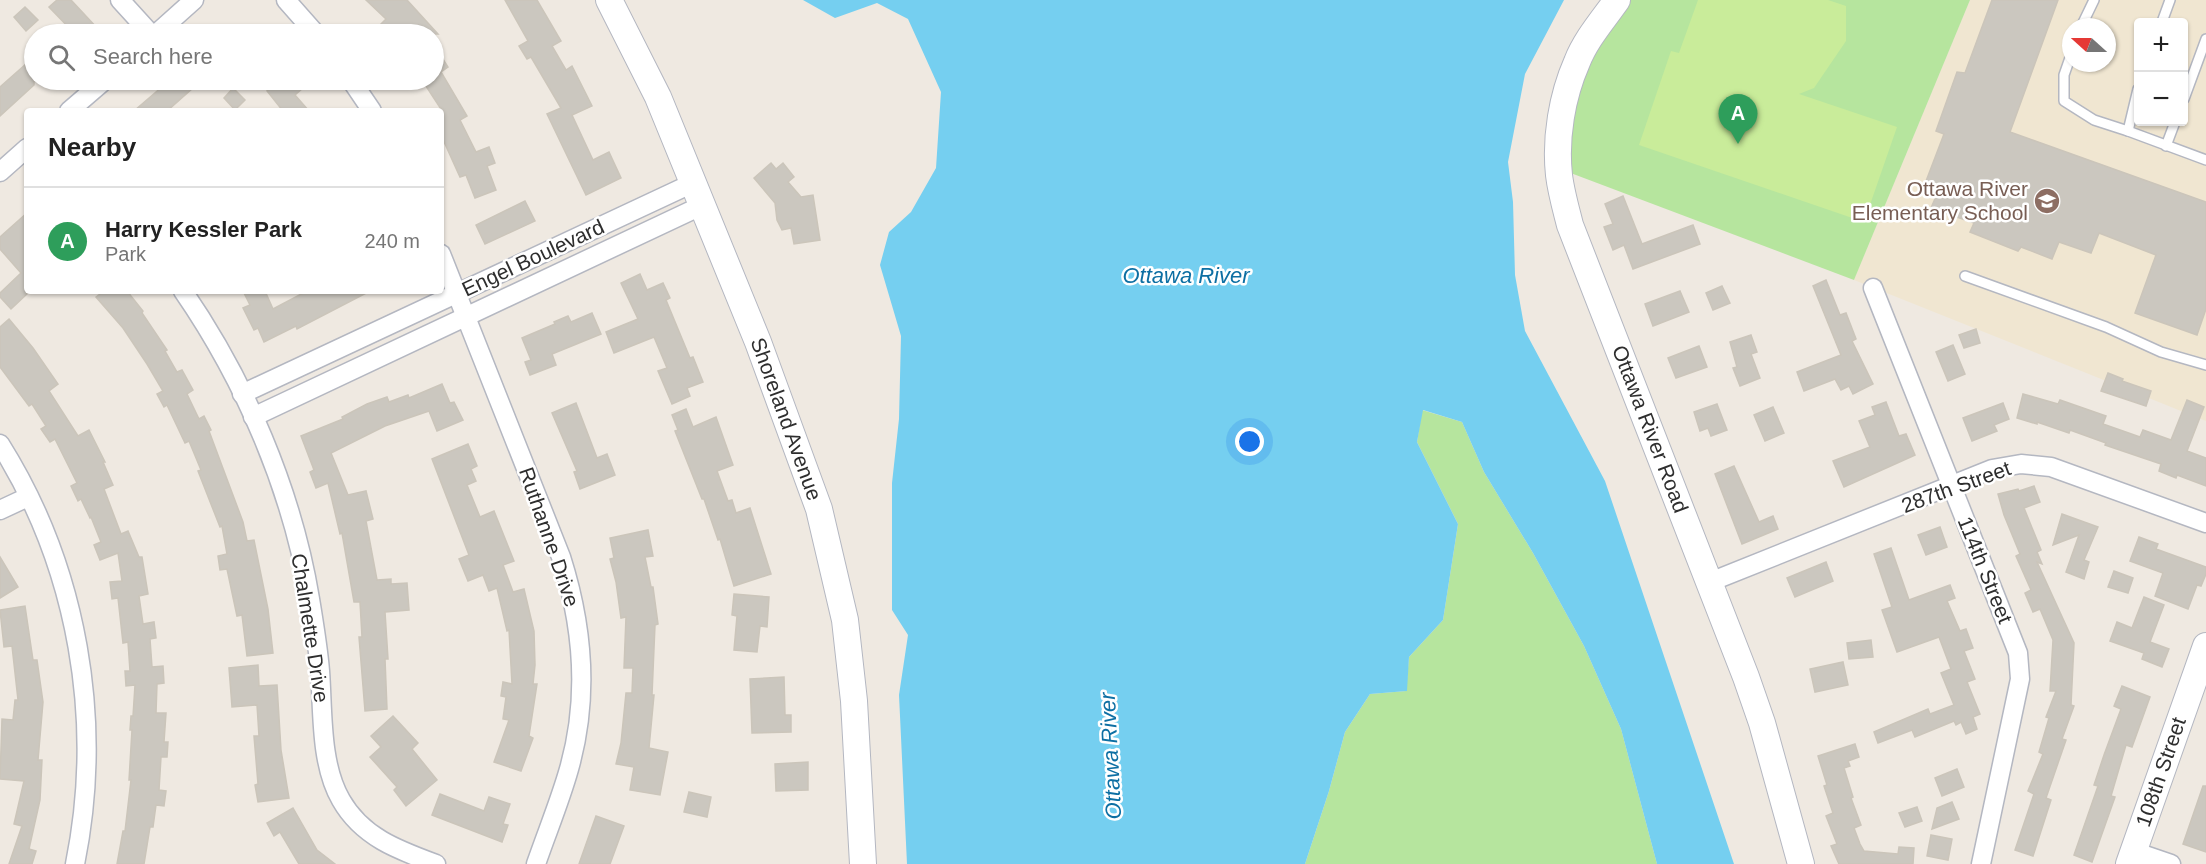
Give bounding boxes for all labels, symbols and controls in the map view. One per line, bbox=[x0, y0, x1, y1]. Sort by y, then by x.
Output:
north arrow bbox=[2062, 18, 2116, 72]
map controls bbox=[2134, 18, 2188, 126]
button: + bbox=[2134, 18, 2188, 72]
search box bbox=[24, 24, 444, 90]
icon: search bbox=[45, 41, 78, 74]
text: Search here bbox=[93, 44, 213, 69]
button: − bbox=[2134, 72, 2188, 126]
pin: A bbox=[1718, 94, 1758, 144]
text: Nearby bbox=[48, 132, 136, 162]
place label: Ottawa River Elementary School bbox=[1852, 177, 2028, 224]
school or university icon: Ottawa River Elementary School bbox=[2032, 186, 2062, 216]
street label: Engel Boulevard bbox=[458, 215, 607, 301]
text: Harry Kessler Park bbox=[105, 217, 302, 242]
text: A bbox=[60, 230, 75, 252]
text: 240 m bbox=[364, 230, 420, 252]
text: Park bbox=[105, 243, 146, 265]
water label: Ottawa River bbox=[1122, 263, 1251, 288]
street label: Shoreland Avenue bbox=[746, 334, 827, 503]
street label: Ottawa River Road bbox=[1608, 342, 1693, 516]
your location bbox=[1235, 427, 1264, 456]
street label: 287th Street bbox=[1898, 456, 2014, 517]
street label: Ruthanne Drive bbox=[515, 464, 584, 610]
street label: 114th Street bbox=[1954, 513, 2017, 627]
street label: Chalmette Drive bbox=[287, 552, 334, 704]
water label: Ottawa River bbox=[1095, 690, 1126, 820]
street label: 108th Street bbox=[2131, 714, 2190, 830]

